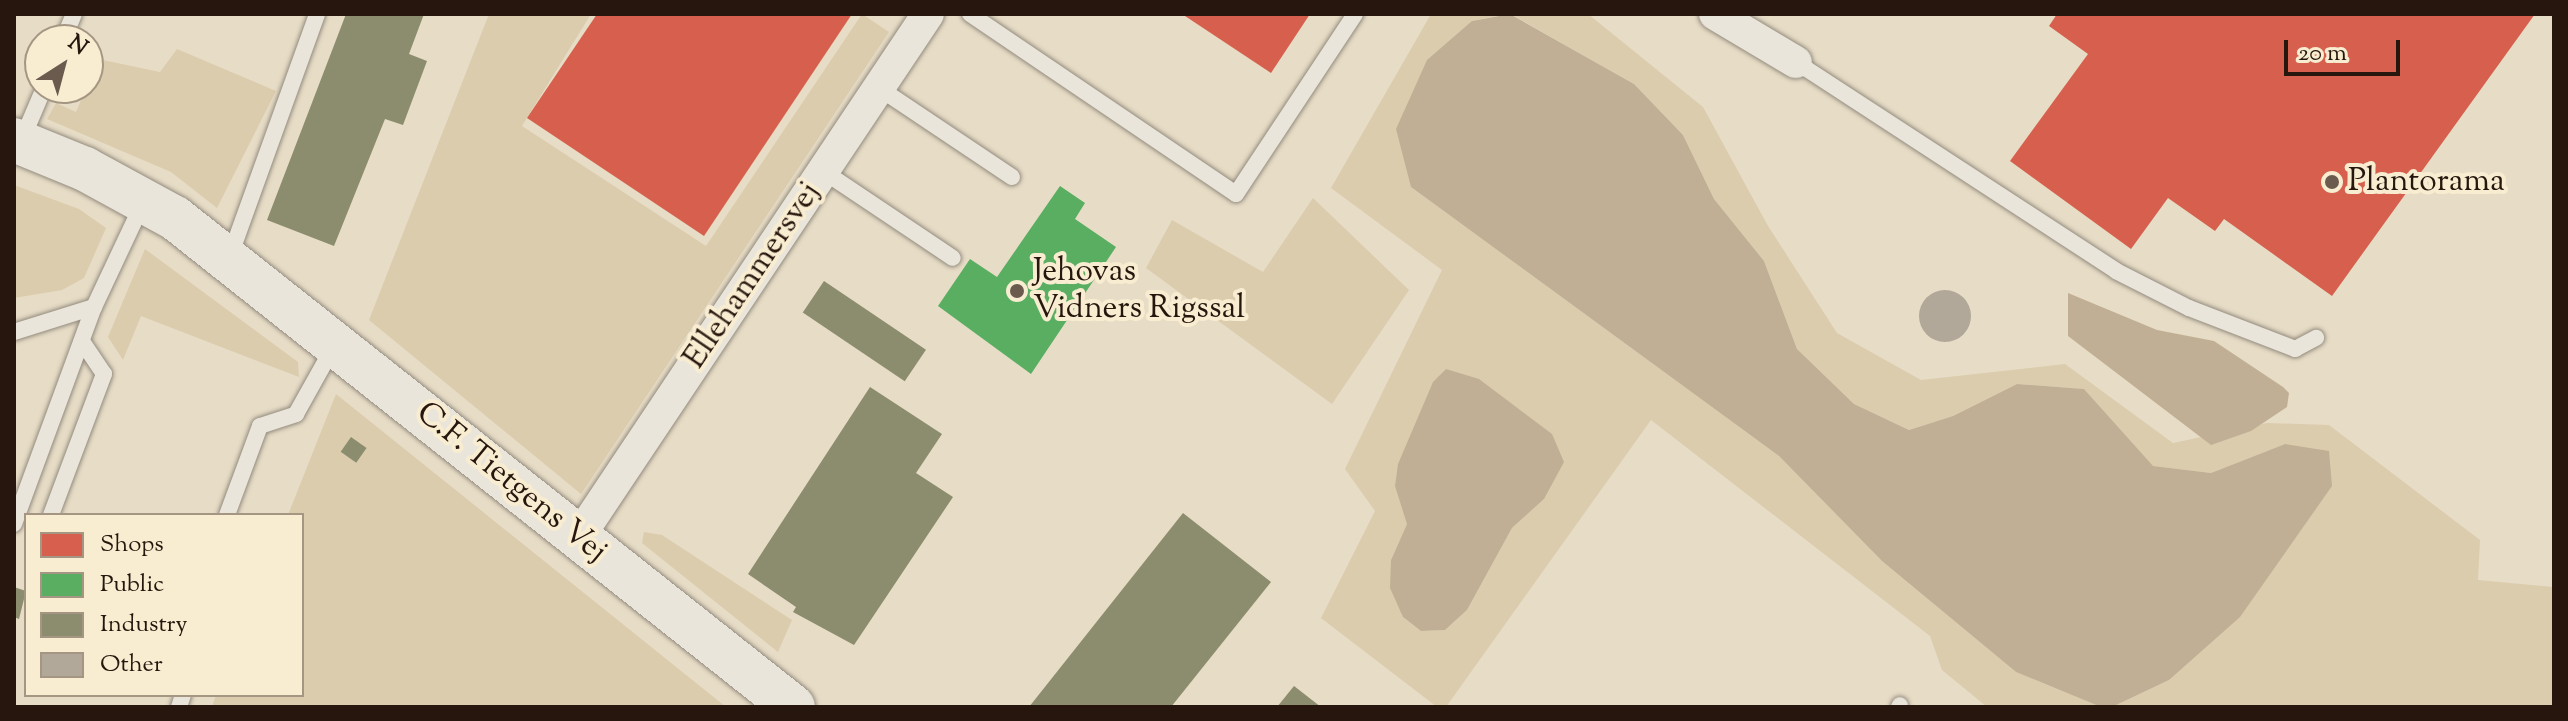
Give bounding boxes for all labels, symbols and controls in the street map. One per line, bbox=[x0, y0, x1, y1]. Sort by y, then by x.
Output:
north arrow bbox=[24, 24, 104, 104]
scale bar bbox=[2288, 24, 2404, 74]
text: N bbox=[60, 28, 93, 64]
text: 20 m bbox=[2298, 37, 2347, 71]
place label: Plantorama bbox=[2348, 163, 2505, 201]
marker: Plantorama bbox=[2323, 173, 2341, 191]
street label: Ellehammersvej bbox=[677, 175, 829, 377]
place label: Jehovas Vidners Rigssal bbox=[1033, 254, 1245, 329]
marker: Jehovas Vidners Rigssal bbox=[1008, 282, 1026, 300]
street label: C.F. Tietgens Vej bbox=[408, 394, 614, 572]
legend bbox=[24, 513, 304, 697]
text: Shops bbox=[100, 528, 164, 562]
text: Public bbox=[100, 568, 164, 602]
text: Industry bbox=[100, 608, 188, 642]
text: Other bbox=[100, 648, 163, 682]

